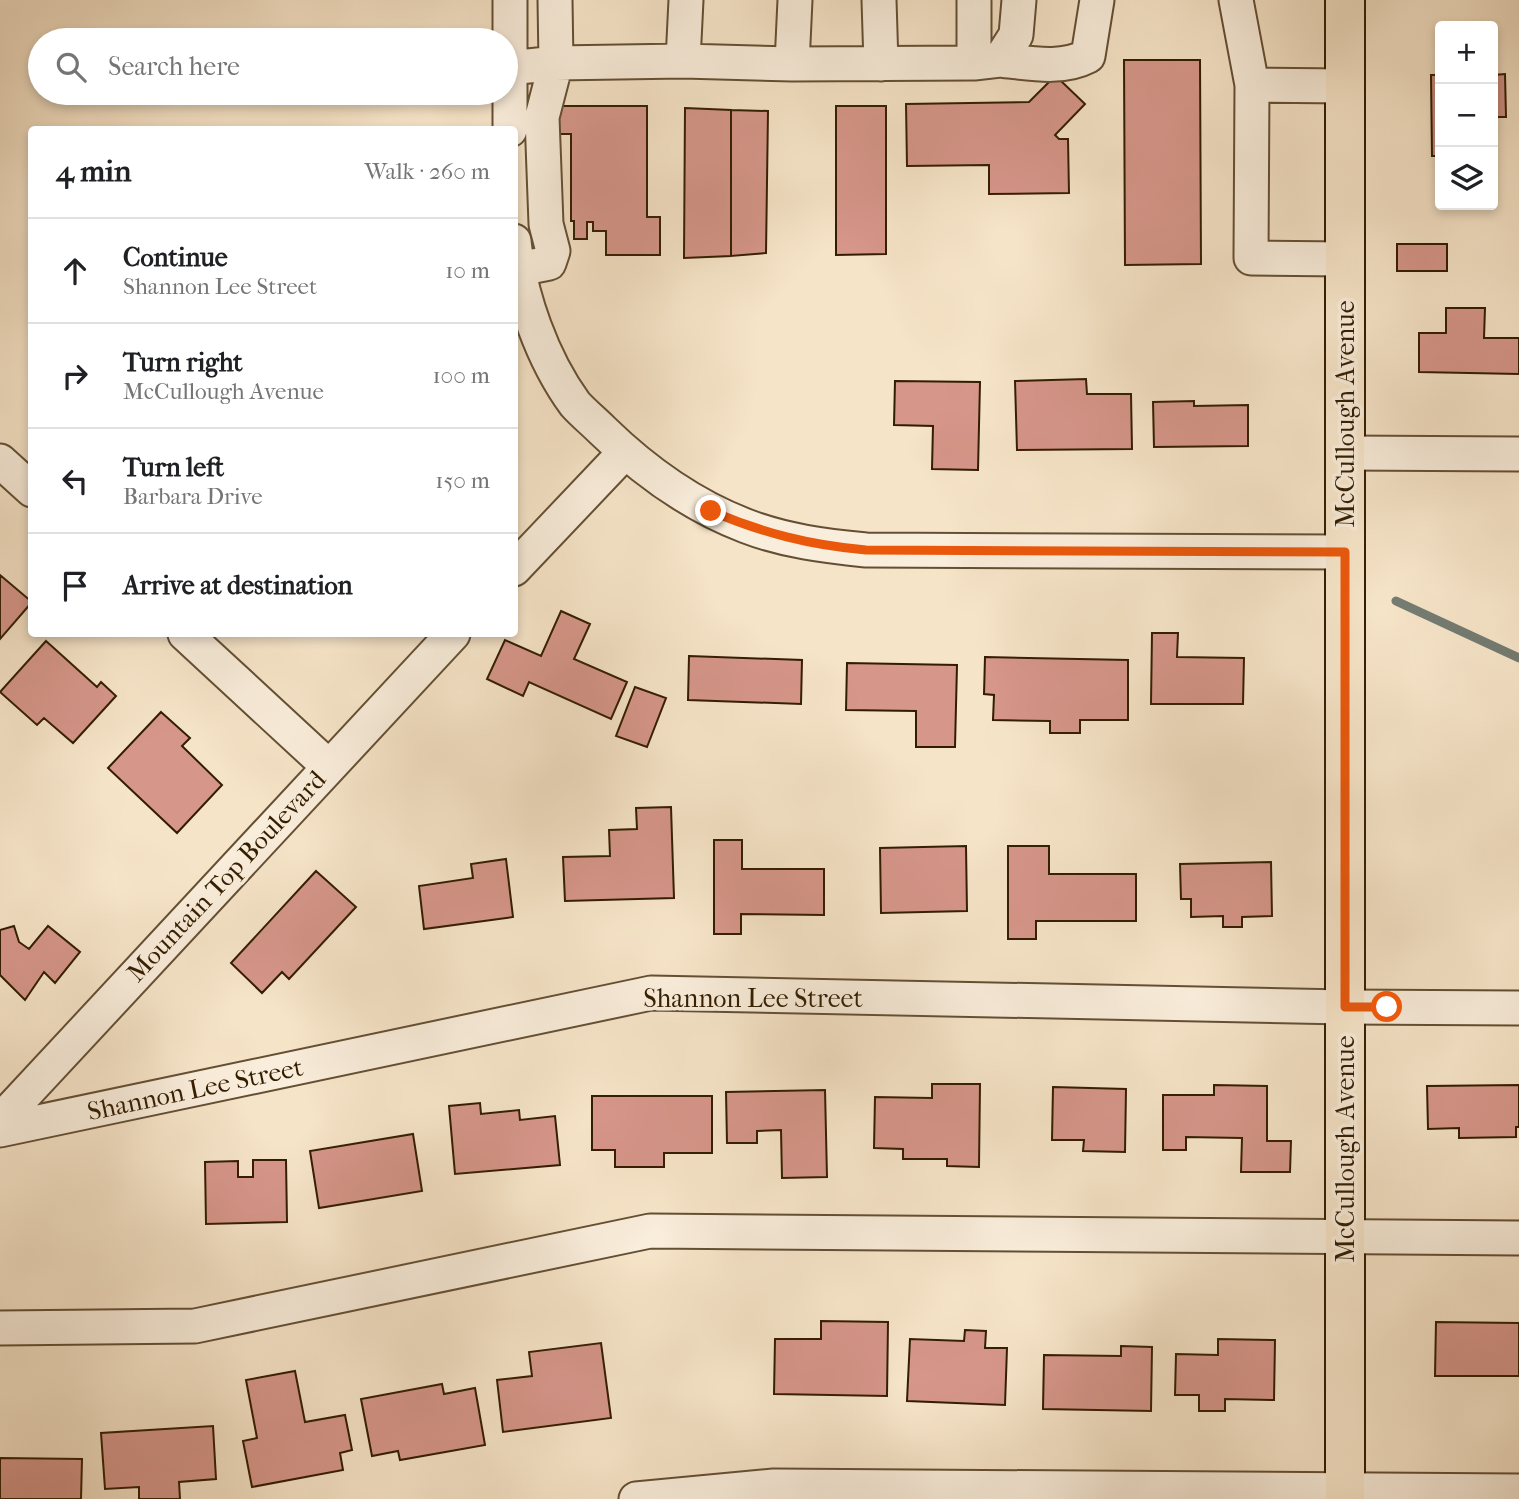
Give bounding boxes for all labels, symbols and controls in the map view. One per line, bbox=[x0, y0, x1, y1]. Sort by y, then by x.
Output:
map controls bbox=[1435, 21, 1498, 210]
button: + bbox=[1435, 21, 1498, 84]
search box bbox=[28, 28, 518, 105]
icon: search bbox=[52, 48, 90, 86]
text: Search here bbox=[108, 51, 240, 82]
button: − bbox=[1435, 84, 1498, 147]
button: layers bbox=[1435, 147, 1498, 210]
text: 4 min bbox=[56, 154, 131, 189]
text: Walk · 260 m bbox=[365, 158, 490, 185]
text: Continue bbox=[123, 242, 228, 273]
icon: ahead bbox=[56, 252, 94, 290]
text: 10 m bbox=[445, 257, 490, 284]
text: Shannon Lee Street bbox=[123, 273, 317, 300]
street label: McCullough Avenue bbox=[1330, 300, 1361, 528]
text: Turn right bbox=[123, 347, 243, 378]
icon: right bbox=[56, 357, 94, 395]
text: 100 m bbox=[432, 362, 490, 389]
text: McCullough Avenue bbox=[123, 378, 324, 405]
text: Turn left bbox=[123, 452, 224, 483]
icon: left bbox=[56, 462, 94, 500]
text: 150 m bbox=[435, 467, 490, 494]
text: Barbara Drive bbox=[123, 483, 263, 510]
route end bbox=[695, 495, 726, 526]
icon: arrive bbox=[56, 567, 94, 605]
text: Arrive at destination bbox=[123, 570, 353, 601]
street label: Mountain Top Boulevard bbox=[120, 764, 333, 988]
street label: Shannon Lee Street bbox=[643, 983, 863, 1014]
route start bbox=[1371, 991, 1402, 1022]
street label: McCullough Avenue bbox=[1330, 1035, 1361, 1263]
street label: Shannon Lee Street bbox=[85, 1051, 306, 1127]

